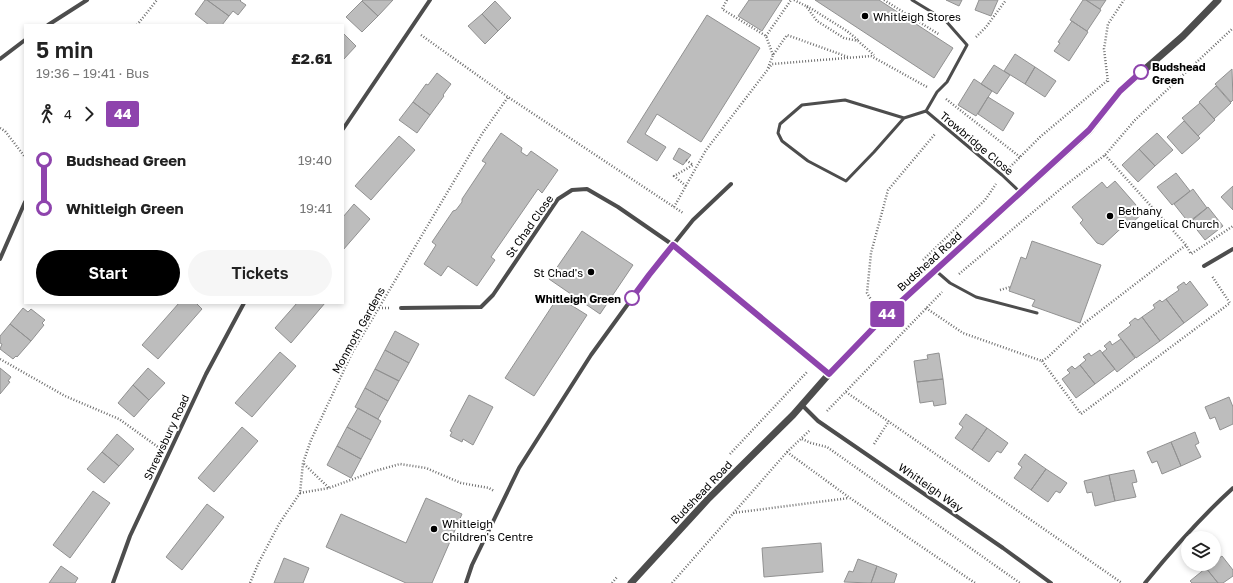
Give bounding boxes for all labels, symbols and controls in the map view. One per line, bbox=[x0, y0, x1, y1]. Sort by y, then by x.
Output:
place label: Whitleigh Stores bbox=[873, 10, 961, 23]
marker: Whitleigh Stores bbox=[860, 11, 870, 21]
text: 5 min bbox=[36, 36, 93, 63]
text: £2.61 bbox=[291, 49, 332, 67]
place label: Budshead Green bbox=[1152, 60, 1206, 86]
marker: Budshead Green bbox=[1133, 64, 1149, 80]
text: 19:36 – 19:41 · Bus bbox=[36, 65, 149, 81]
icon: walk bbox=[36, 103, 58, 125]
icon: forward bbox=[78, 103, 100, 125]
text: 44 bbox=[114, 105, 131, 122]
text: 4 bbox=[64, 106, 72, 122]
street label: Trowbridge Close bbox=[938, 109, 1016, 177]
text: Budshead Green bbox=[66, 151, 186, 169]
text: 19:40 bbox=[298, 152, 332, 168]
street label: St Chad Close bbox=[503, 192, 555, 260]
text: Whitleigh Green bbox=[66, 199, 184, 217]
text: 19:41 bbox=[300, 200, 332, 216]
place label: Bethany Evangelical Church bbox=[1118, 204, 1219, 230]
marker: Bethany Evangelical Church bbox=[1105, 211, 1115, 221]
street label: Budshead Road bbox=[894, 229, 964, 293]
button: Start bbox=[36, 250, 180, 296]
button: Tickets bbox=[188, 250, 332, 296]
place label: St Chad's bbox=[534, 266, 583, 279]
marker: St Chad's bbox=[586, 267, 596, 277]
street label: Monmoth Gardens bbox=[329, 284, 387, 376]
marker: Whitleigh Green bbox=[624, 290, 640, 306]
place label: Whitleigh Green bbox=[535, 292, 621, 305]
line badge: 44 bbox=[869, 301, 905, 327]
text: 44 bbox=[878, 305, 896, 322]
street label: Shrewsbury Road bbox=[140, 392, 192, 482]
street label: Budshead Road bbox=[668, 458, 734, 526]
street label: Whitleigh Way bbox=[896, 460, 966, 514]
place label: Whitleigh Children's Centre bbox=[442, 517, 533, 543]
marker: Whitleigh Children's Centre bbox=[429, 524, 439, 534]
map controls bbox=[1181, 531, 1221, 571]
button: layers bbox=[1181, 531, 1221, 571]

